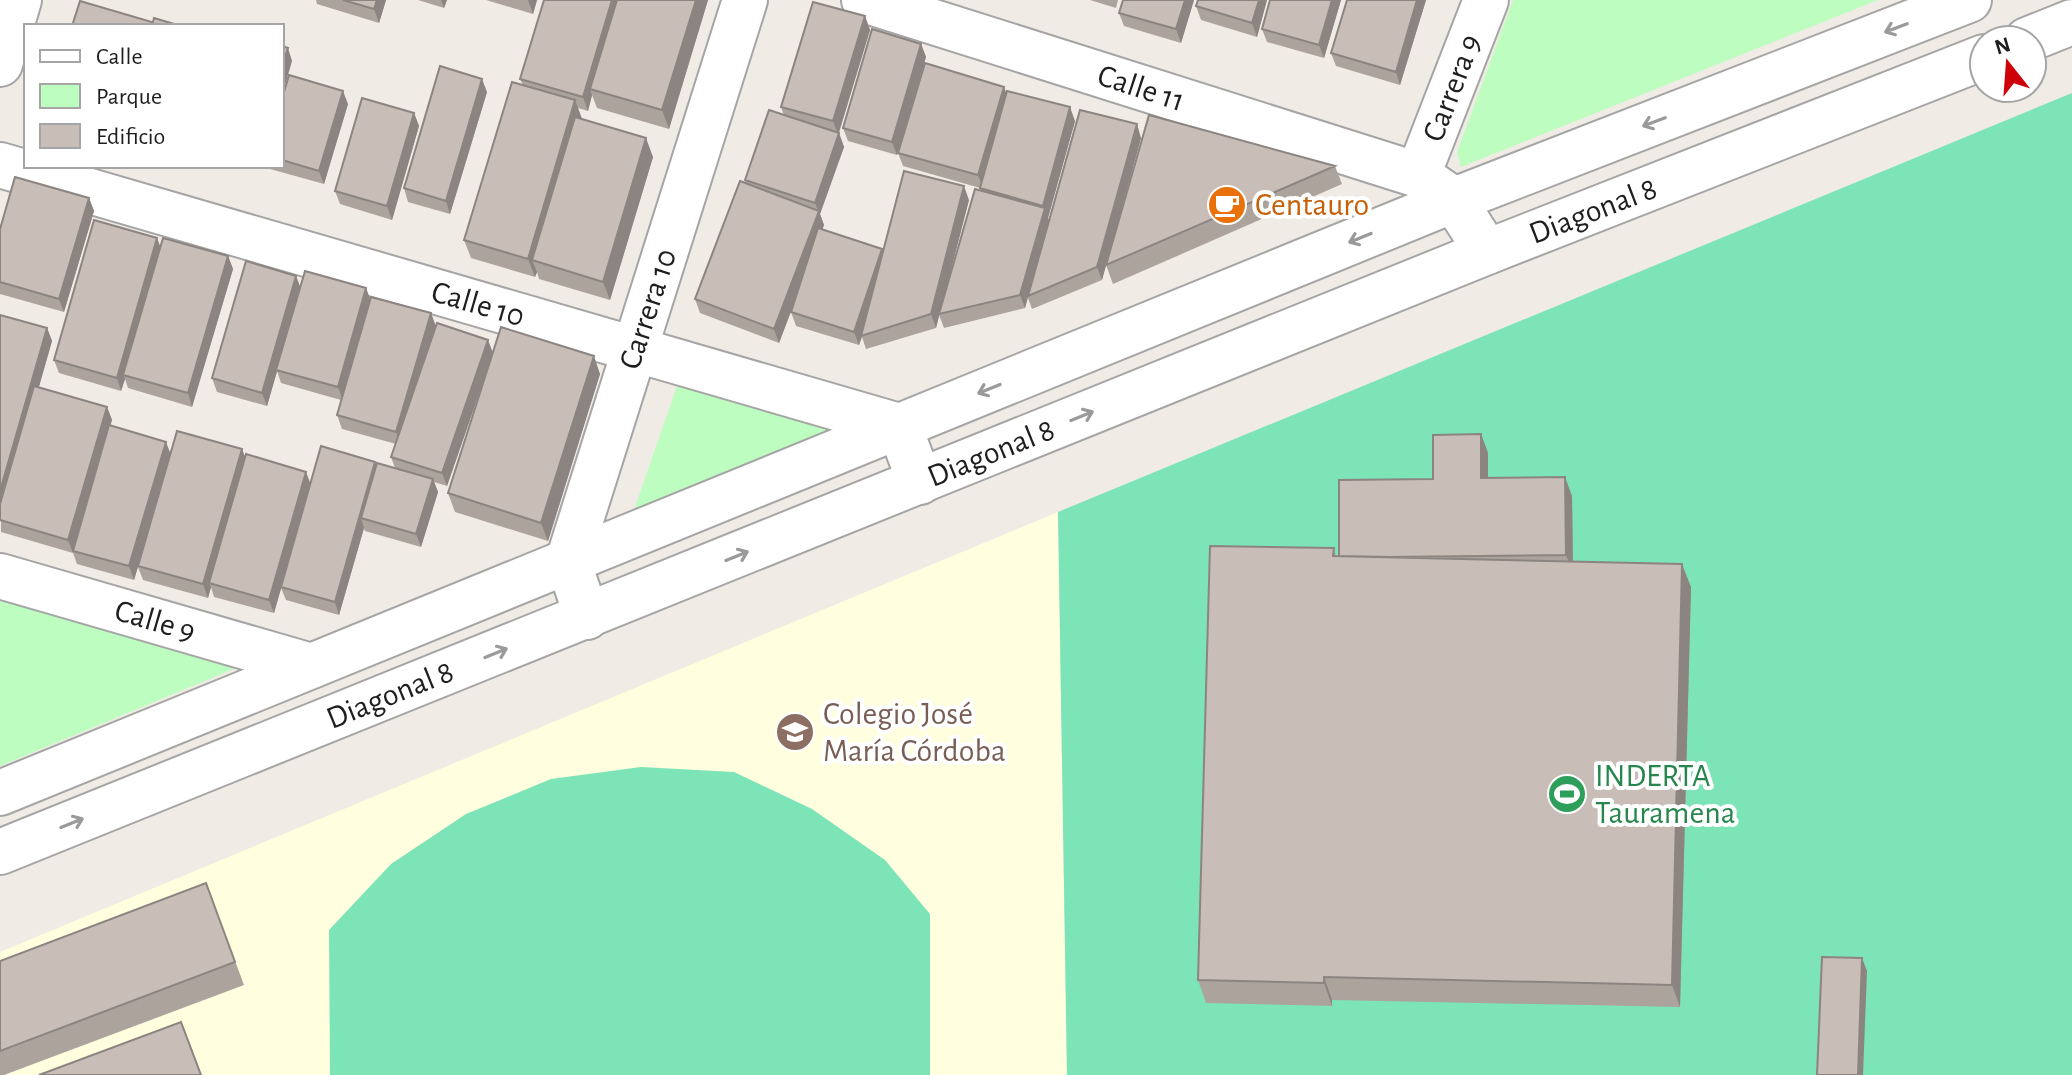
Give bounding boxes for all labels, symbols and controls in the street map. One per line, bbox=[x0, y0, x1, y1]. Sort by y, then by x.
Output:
one-way arrow bbox=[1884, 22, 1909, 36]
legend bbox=[24, 24, 284, 168]
north arrow bbox=[1968, 24, 2048, 104]
street label: Carrera 9 bbox=[1417, 30, 1487, 146]
text: N bbox=[1992, 33, 2013, 59]
text: Calle bbox=[96, 45, 143, 69]
street label: Calle 11 bbox=[1094, 59, 1188, 117]
text: Parque bbox=[96, 85, 162, 109]
one-way arrow bbox=[1642, 116, 1667, 130]
text: Edificio bbox=[96, 125, 165, 149]
street label: Diagonal 8 bbox=[1525, 172, 1661, 250]
cafe icon: Centauro bbox=[1206, 184, 1248, 226]
place label: Centauro bbox=[1255, 189, 1369, 221]
one-way arrow bbox=[1348, 232, 1373, 247]
street label: Carrera 10 bbox=[614, 245, 682, 373]
street label: Calle 10 bbox=[428, 276, 528, 332]
one-way arrow bbox=[977, 383, 1002, 398]
one-way arrow bbox=[1069, 408, 1094, 423]
street label: Diagonal 8 bbox=[923, 413, 1059, 493]
one-way arrow bbox=[724, 548, 749, 562]
street label: Calle 9 bbox=[111, 594, 199, 648]
one-way arrow bbox=[483, 645, 508, 659]
street label: Diagonal 8 bbox=[322, 655, 458, 735]
place label: Colegio José María Córdoba bbox=[823, 698, 1006, 767]
school or university icon: Colegio José María Córdoba bbox=[774, 711, 816, 753]
place label: INDERTA Tauramena bbox=[1595, 760, 1735, 829]
sports icon: INDERTA Tauramena bbox=[1546, 773, 1588, 815]
one-way arrow bbox=[59, 815, 84, 829]

